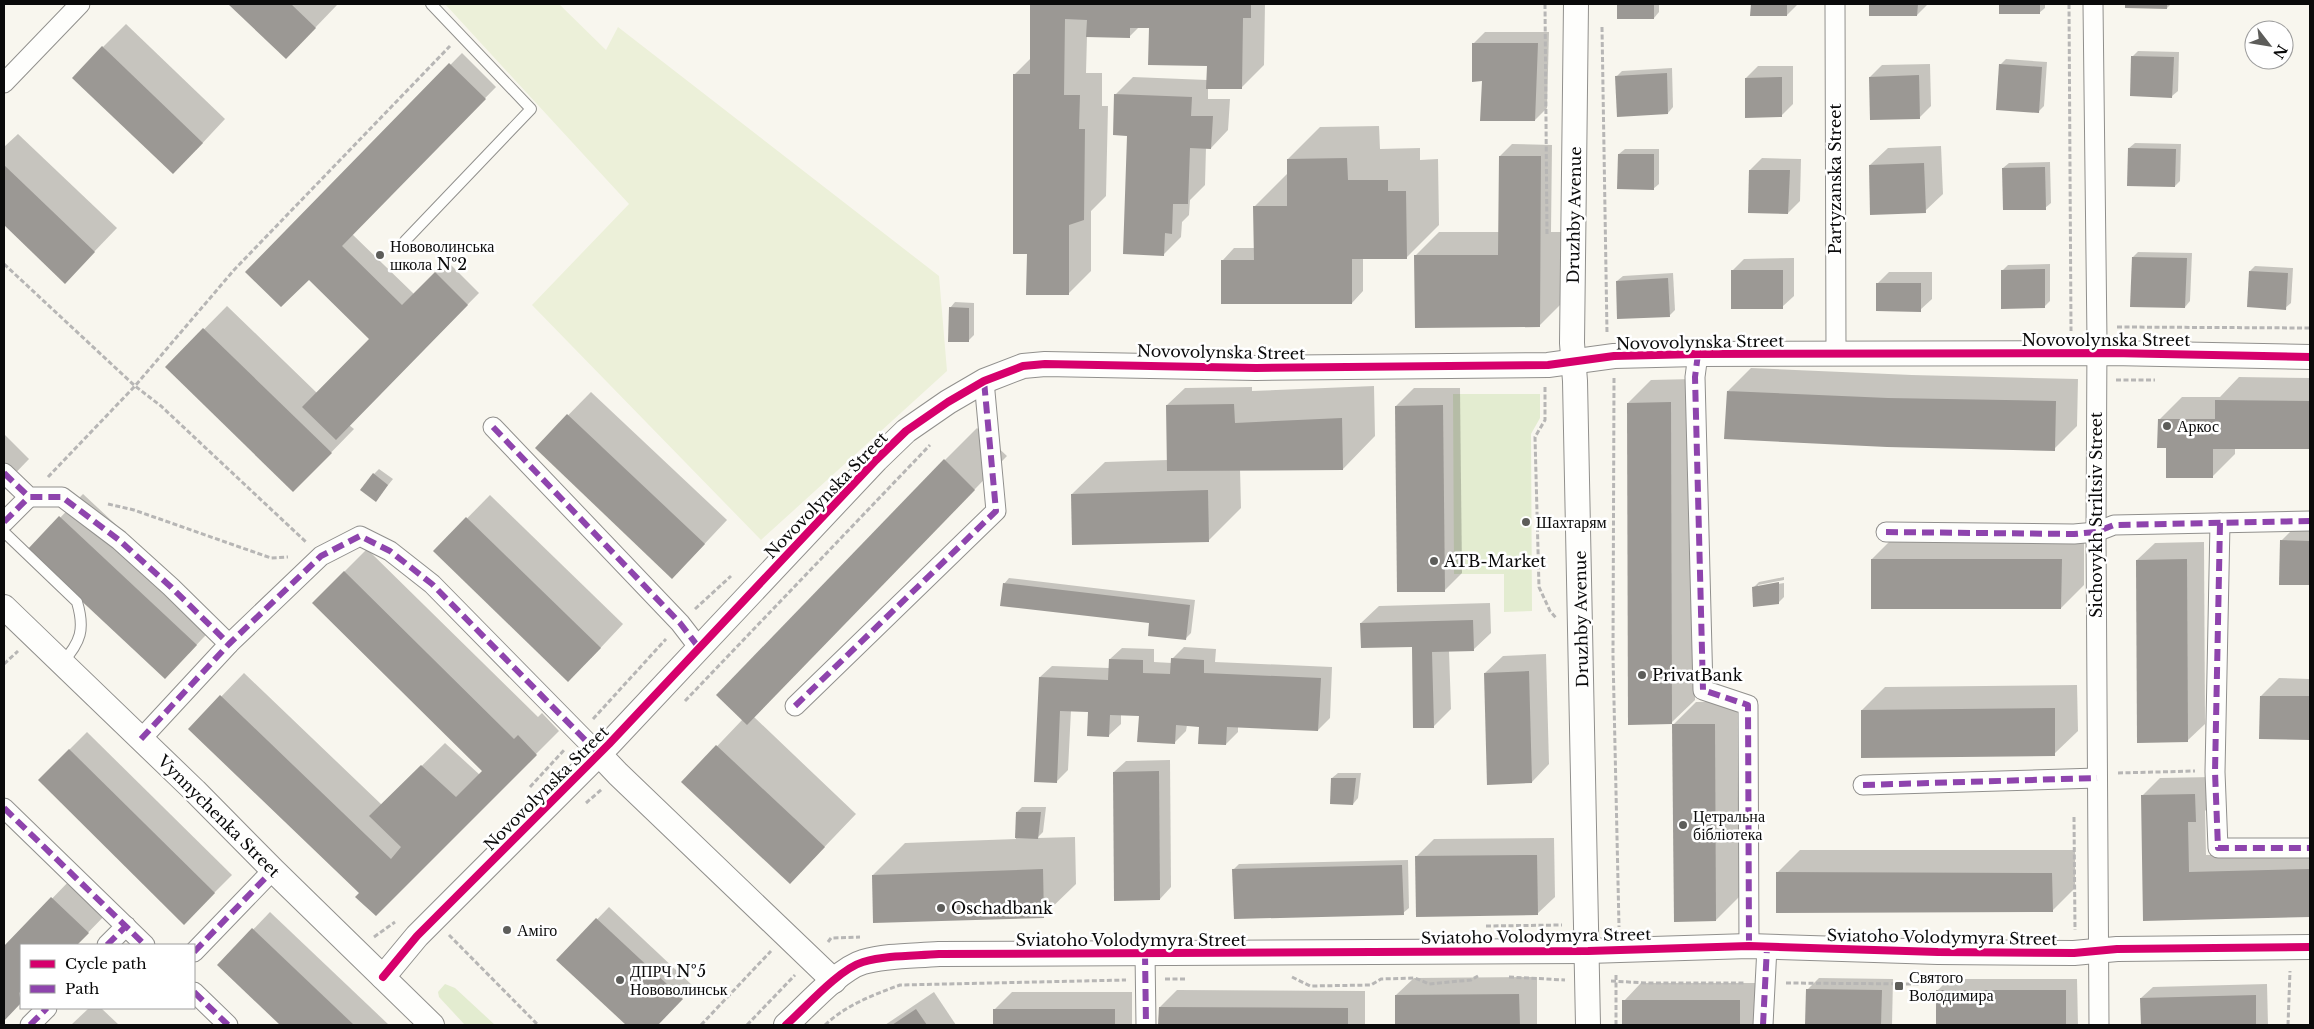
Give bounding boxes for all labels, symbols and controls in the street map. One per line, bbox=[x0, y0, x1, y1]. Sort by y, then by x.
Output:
north arrow bbox=[2244, 20, 2294, 70]
text: N bbox=[2269, 41, 2291, 62]
street label: Partyzanska Street bbox=[1825, 104, 1845, 254]
street label: Druzhby Avenue bbox=[1563, 146, 1585, 284]
place label: Нововолинська школа №2 bbox=[390, 236, 494, 274]
marker: Нововолинська школа №2 bbox=[374, 249, 386, 261]
street label: Novovolynska Street bbox=[2022, 330, 2190, 350]
street label: Novovolynska Street bbox=[1616, 331, 1784, 353]
street label: Novovolynska Street bbox=[1137, 341, 1305, 363]
street label: Sichovykh Striltsiv Street bbox=[2086, 412, 2106, 618]
place label: Аркос bbox=[2177, 416, 2219, 436]
marker: Аркос bbox=[2161, 420, 2173, 432]
street label: Novovolynska Street bbox=[760, 427, 892, 563]
place label: Шахтарям bbox=[1536, 512, 1607, 532]
marker: Шахтарям bbox=[1520, 516, 1532, 528]
street label: Druzhby Avenue bbox=[1570, 550, 1592, 688]
place label: ATB-Market bbox=[1443, 551, 1546, 571]
marker: ATB-Market bbox=[1428, 555, 1440, 567]
place label: PrivatBank bbox=[1652, 665, 1743, 685]
marker: PrivatBank bbox=[1636, 669, 1648, 681]
street label: Novovolynska Street bbox=[479, 721, 613, 855]
street label: Vynnychenka Street bbox=[153, 750, 284, 881]
place label: Цетральна бібліотека bbox=[1693, 806, 1765, 844]
marker: Цетральна бібліотека bbox=[1677, 819, 1689, 831]
place label: Oschadbank bbox=[951, 898, 1053, 918]
marker: Oschadbank bbox=[935, 902, 947, 914]
place label: Аміго bbox=[517, 920, 557, 940]
marker: Аміго bbox=[501, 924, 513, 936]
street label: Sviatoho Volodymyra Street bbox=[1421, 924, 1651, 948]
street label: Sviatoho Volodymyra Street bbox=[1827, 925, 2057, 949]
street label: Sviatoho Volodymyra Street bbox=[1016, 930, 1246, 950]
legend bbox=[20, 944, 195, 1009]
text: Cycle path bbox=[65, 954, 147, 973]
place label: ДПРЧ №5 Нововолинськ bbox=[630, 961, 728, 999]
place label: Святого Володимира bbox=[1909, 967, 1993, 1005]
marker: ДПРЧ №5 Нововолинськ bbox=[614, 974, 626, 986]
text: Path bbox=[65, 979, 99, 998]
marker: Святого Володимира bbox=[1893, 980, 1905, 992]

